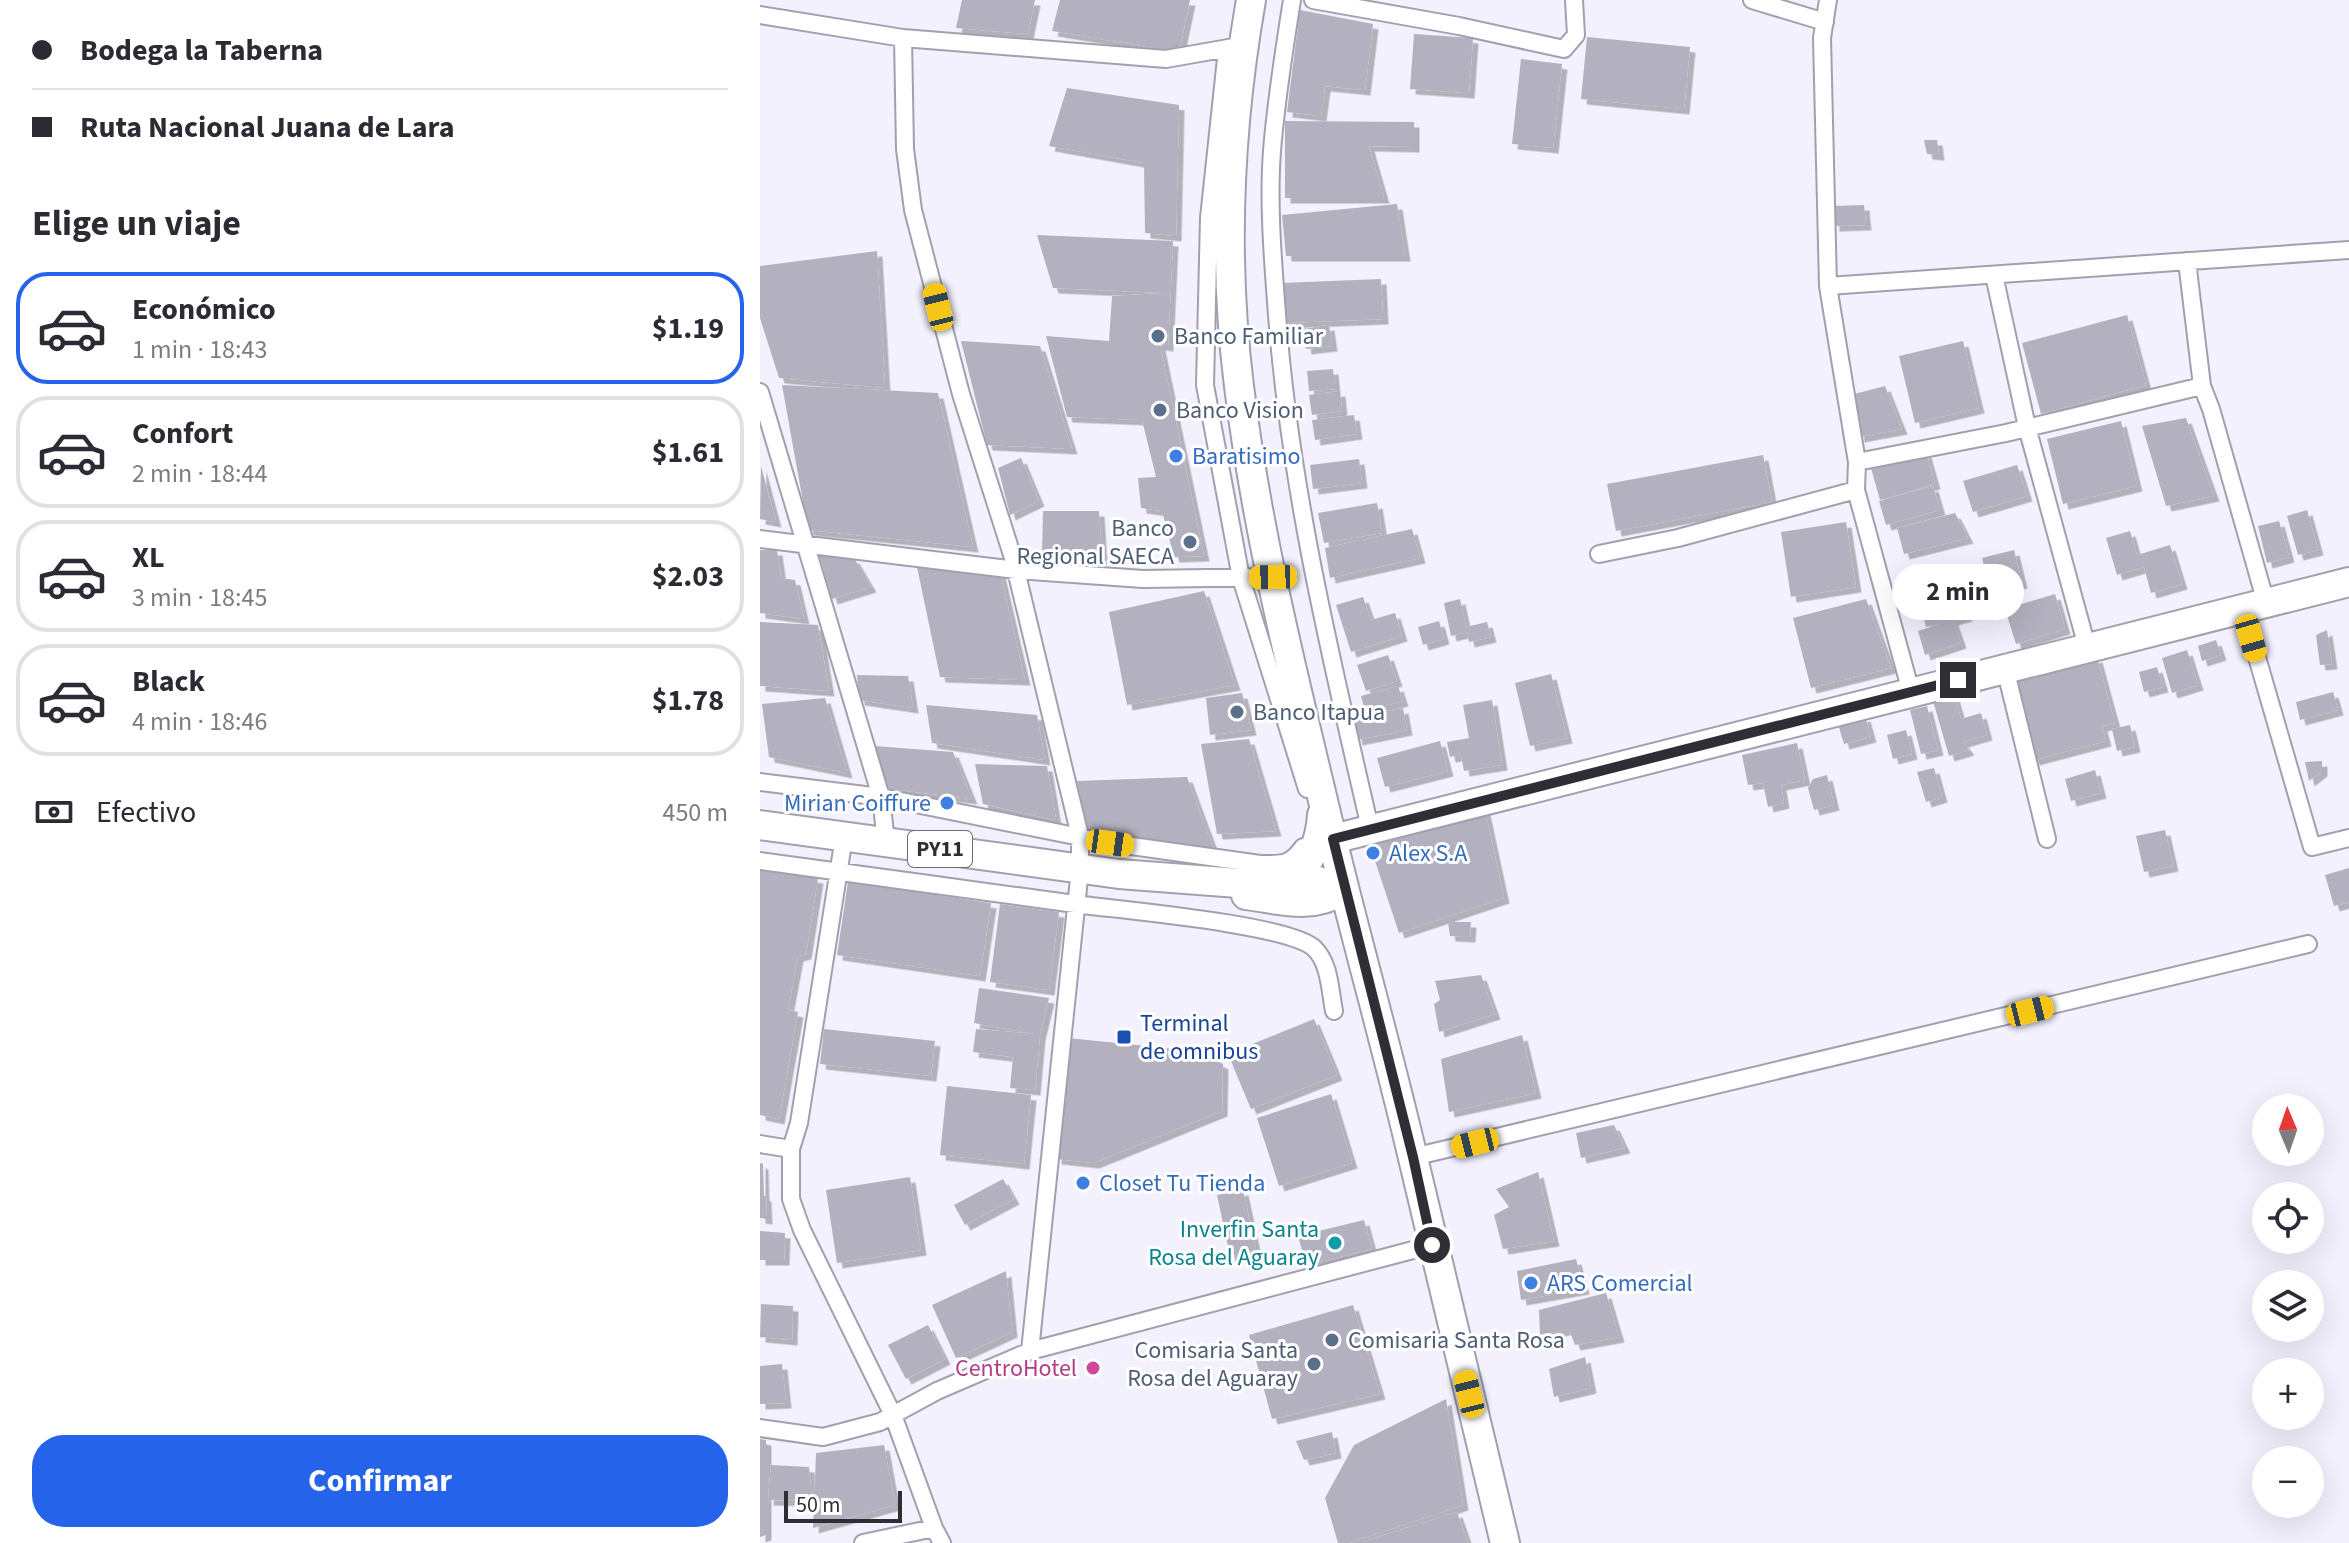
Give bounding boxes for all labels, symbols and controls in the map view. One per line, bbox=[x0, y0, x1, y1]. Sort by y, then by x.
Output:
text: Bodega la Taberna bbox=[80, 29, 323, 72]
text: Ruta Nacional Juana de Lara bbox=[80, 106, 454, 149]
text: Elige un viaje bbox=[32, 198, 241, 249]
car bbox=[921, 281, 955, 333]
text: Económico bbox=[132, 288, 276, 331]
icon: car bbox=[36, 292, 108, 364]
text: $1.19 bbox=[652, 307, 724, 350]
place label: Banco Familiar bbox=[1174, 319, 1324, 354]
marker: Banco Familiar bbox=[1149, 327, 1167, 345]
text: 1 min · 18:43 bbox=[132, 331, 267, 368]
place label: Banco Vision bbox=[1176, 393, 1304, 428]
marker: Banco Vision bbox=[1151, 401, 1169, 419]
text: Confort bbox=[132, 412, 233, 455]
icon: car bbox=[36, 416, 108, 488]
text: $1.61 bbox=[652, 431, 724, 474]
place label: Baratisimo bbox=[1192, 439, 1301, 474]
marker: Baratisimo bbox=[1167, 447, 1185, 465]
text: 2 min · 18:44 bbox=[132, 455, 267, 492]
place label: Banco Regional SAECA bbox=[1017, 511, 1174, 574]
marker: Banco Regional SAECA bbox=[1181, 533, 1199, 551]
text: XL bbox=[132, 536, 165, 579]
icon: car bbox=[36, 540, 108, 612]
text: $2.03 bbox=[652, 555, 724, 598]
callout: 2 min bbox=[1892, 564, 2024, 620]
car bbox=[1249, 565, 1297, 589]
text: 2 min bbox=[1926, 573, 1990, 610]
text: 3 min · 18:45 bbox=[132, 579, 267, 616]
car bbox=[2233, 612, 2269, 664]
text: Black bbox=[132, 660, 205, 703]
route end bbox=[1940, 662, 1976, 698]
icon: car bbox=[36, 664, 108, 736]
text: $1.78 bbox=[652, 679, 724, 722]
place label: Banco Itapua bbox=[1253, 695, 1385, 730]
text: 4 min · 18:46 bbox=[132, 703, 267, 740]
marker: Banco Itapua bbox=[1228, 703, 1246, 721]
place label: Mirian Coiffure bbox=[784, 786, 931, 821]
icon: cash bbox=[32, 790, 76, 834]
text: Efectivo bbox=[96, 791, 196, 834]
text: 450 m bbox=[662, 794, 728, 831]
marker: Mirian Coiffure bbox=[938, 794, 956, 812]
car bbox=[1085, 828, 1135, 858]
road number: PY11 bbox=[908, 831, 972, 867]
place label: Alex S.A bbox=[1389, 836, 1467, 871]
marker: Alex S.A bbox=[1364, 844, 1382, 862]
car bbox=[2004, 994, 2056, 1028]
place label: Terminal de omnibus bbox=[1140, 1006, 1258, 1069]
marker: Terminal de omnibus bbox=[1115, 1028, 1133, 1046]
north arrow bbox=[2252, 1094, 2324, 1166]
map controls bbox=[2252, 1094, 2324, 1518]
car bbox=[1449, 1126, 1501, 1160]
place label: Closet Tu Tienda bbox=[1099, 1166, 1265, 1201]
marker: Closet Tu Tienda bbox=[1074, 1174, 1092, 1192]
button: locate bbox=[2252, 1182, 2324, 1254]
place label: Inverfin Santa Rosa del Aguaray bbox=[1148, 1212, 1319, 1275]
route start bbox=[1414, 1227, 1450, 1263]
marker: Inverfin Santa Rosa del Aguaray bbox=[1326, 1234, 1344, 1252]
place label: ARS Comercial bbox=[1547, 1266, 1693, 1301]
button: layers bbox=[2252, 1270, 2324, 1342]
marker: ARS Comercial bbox=[1522, 1274, 1540, 1292]
place label: Comisaria Santa Rosa bbox=[1348, 1323, 1565, 1358]
marker: Comisaria Santa Rosa bbox=[1323, 1331, 1341, 1349]
place label: Comisaria Santa Rosa del Aguaray bbox=[1127, 1333, 1298, 1396]
place label: CentroHotel bbox=[955, 1351, 1077, 1386]
marker: Comisaria Santa Rosa del Aguaray bbox=[1305, 1355, 1323, 1373]
button: + bbox=[2252, 1358, 2324, 1430]
marker: CentroHotel bbox=[1084, 1359, 1102, 1377]
car bbox=[1452, 1368, 1486, 1420]
button: Confirmar bbox=[32, 1435, 728, 1527]
button: − bbox=[2252, 1446, 2324, 1518]
scale bar bbox=[784, 1487, 902, 1523]
text: 50 m bbox=[796, 1489, 841, 1521]

